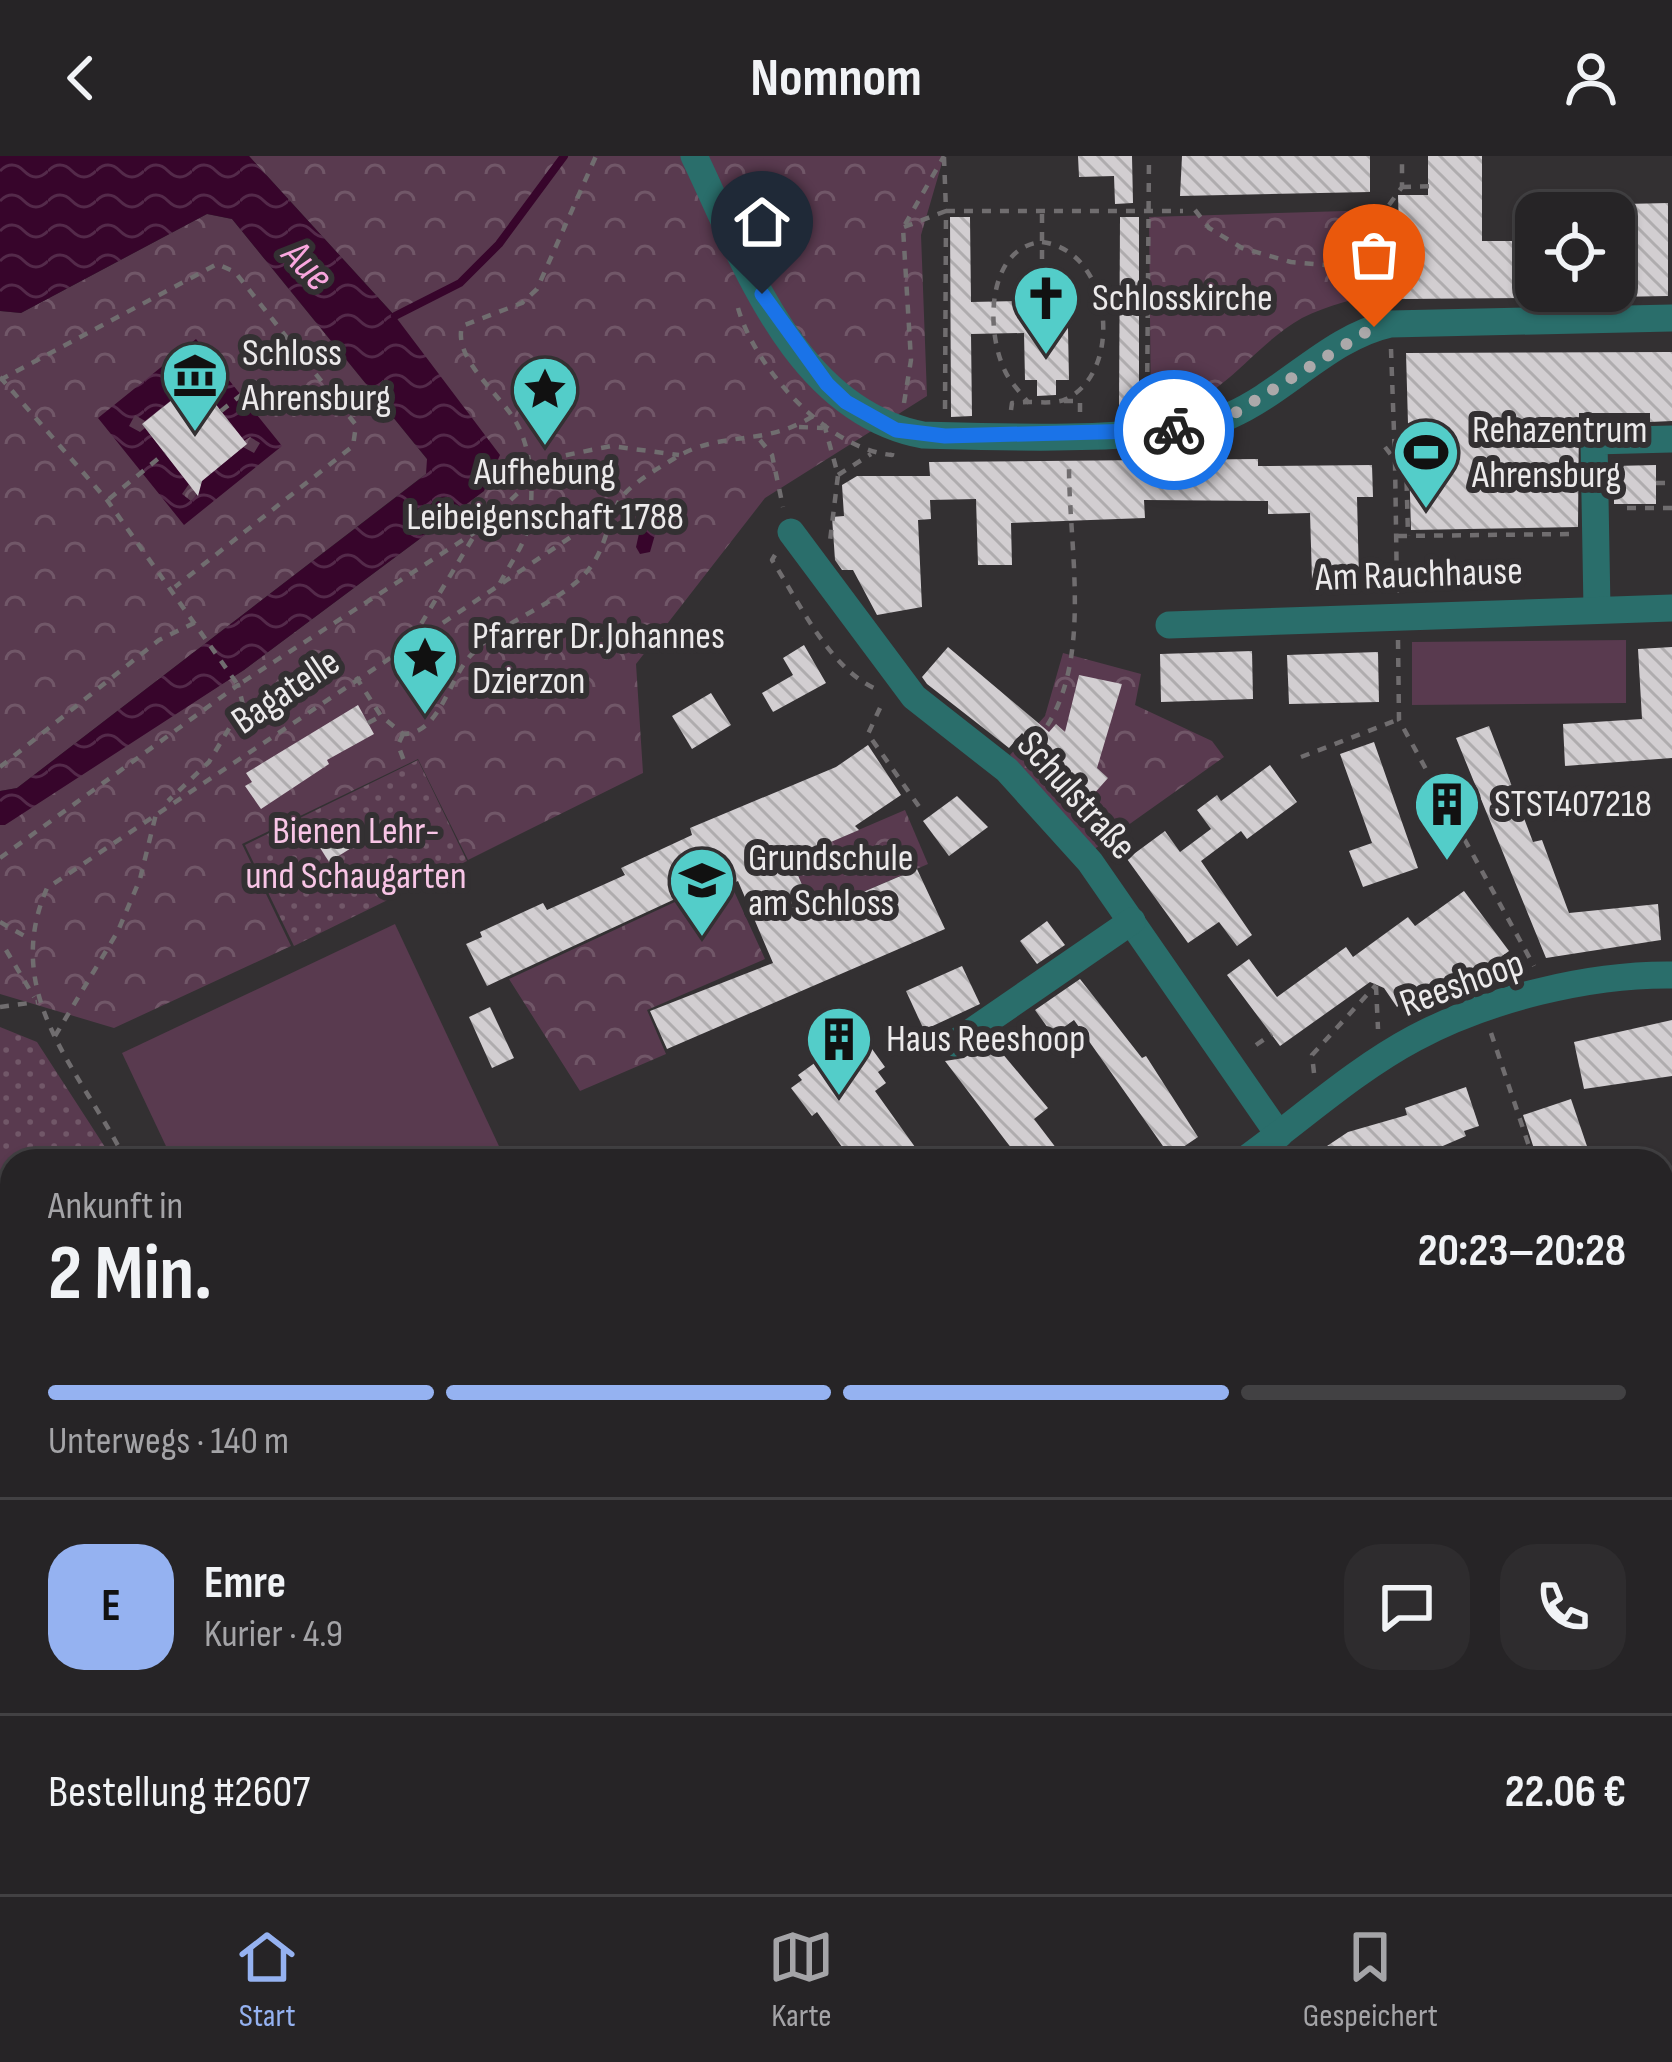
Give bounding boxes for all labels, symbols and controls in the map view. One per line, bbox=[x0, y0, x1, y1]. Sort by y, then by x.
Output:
icon: back bbox=[48, 45, 114, 111]
icon: person bbox=[1558, 45, 1624, 111]
text: Nomnom bbox=[750, 46, 922, 111]
pin bbox=[711, 171, 813, 294]
icon: home bbox=[729, 189, 795, 255]
map controls bbox=[1515, 192, 1635, 312]
button: locate bbox=[1515, 192, 1635, 312]
pin bbox=[1323, 204, 1425, 327]
icon: bag bbox=[1341, 222, 1407, 288]
water label: Aue bbox=[269, 228, 343, 302]
church icon: Schlosskirche bbox=[1011, 263, 1081, 357]
place label: Schlosskirche bbox=[1092, 275, 1273, 322]
place label: Schloss Ahrensburg bbox=[241, 330, 391, 422]
museum icon: Schloss Ahrensburg bbox=[160, 340, 230, 434]
place icon: Aufhebung Leibeigenschaft 1788 bbox=[510, 354, 580, 448]
courier bbox=[1114, 370, 1234, 490]
icon: bike bbox=[1141, 397, 1207, 463]
place label: Rehazentrum Ahrensburg bbox=[1471, 407, 1647, 499]
sports icon: Rehazentrum Ahrensburg bbox=[1391, 417, 1461, 511]
place label: Aufhebung Leibeigenschaft 1788 bbox=[406, 449, 684, 541]
street label: Am Rauchhause bbox=[1314, 548, 1523, 602]
place label: Pfarrer Dr.Johannes Dzierzon bbox=[472, 613, 725, 705]
place icon: Pfarrer Dr.Johannes Dzierzon bbox=[390, 623, 460, 717]
street label: Bagatelle bbox=[223, 639, 349, 745]
street label: Schulstraße bbox=[1006, 722, 1146, 870]
building icon: STST407218 bbox=[1412, 769, 1482, 863]
place label: STST407218 bbox=[1494, 781, 1652, 828]
park label: Bienen Lehr- und Schaugarten bbox=[245, 808, 467, 900]
place label: Grundschule am Schloss bbox=[748, 835, 914, 927]
school or university icon: Grundschule am Schloss bbox=[667, 845, 737, 939]
street label: Reeshoop bbox=[1394, 940, 1530, 1028]
building icon: Haus Reeshoop bbox=[804, 1004, 874, 1098]
place label: Haus Reeshoop bbox=[886, 1016, 1085, 1063]
text: Ankunft in bbox=[48, 1183, 183, 1230]
text: 20:23–20:28 bbox=[1418, 1224, 1626, 1279]
text: 2 Min. bbox=[48, 1228, 212, 1321]
text: Unterwegs · 140 m bbox=[48, 1418, 289, 1465]
button: chat bbox=[1344, 1544, 1470, 1670]
button: phone bbox=[1500, 1544, 1626, 1670]
text: Emre bbox=[204, 1556, 286, 1611]
text: E bbox=[101, 1579, 121, 1634]
text: Kurier · 4.9 bbox=[204, 1611, 343, 1658]
text: Bestellung #2607 bbox=[48, 1765, 310, 1820]
text: 22.06 € bbox=[1505, 1765, 1626, 1820]
tab: Start bbox=[234, 1924, 300, 2036]
tab: Karte bbox=[768, 1924, 834, 2036]
tab: Gespeichert bbox=[1303, 1924, 1438, 2036]

